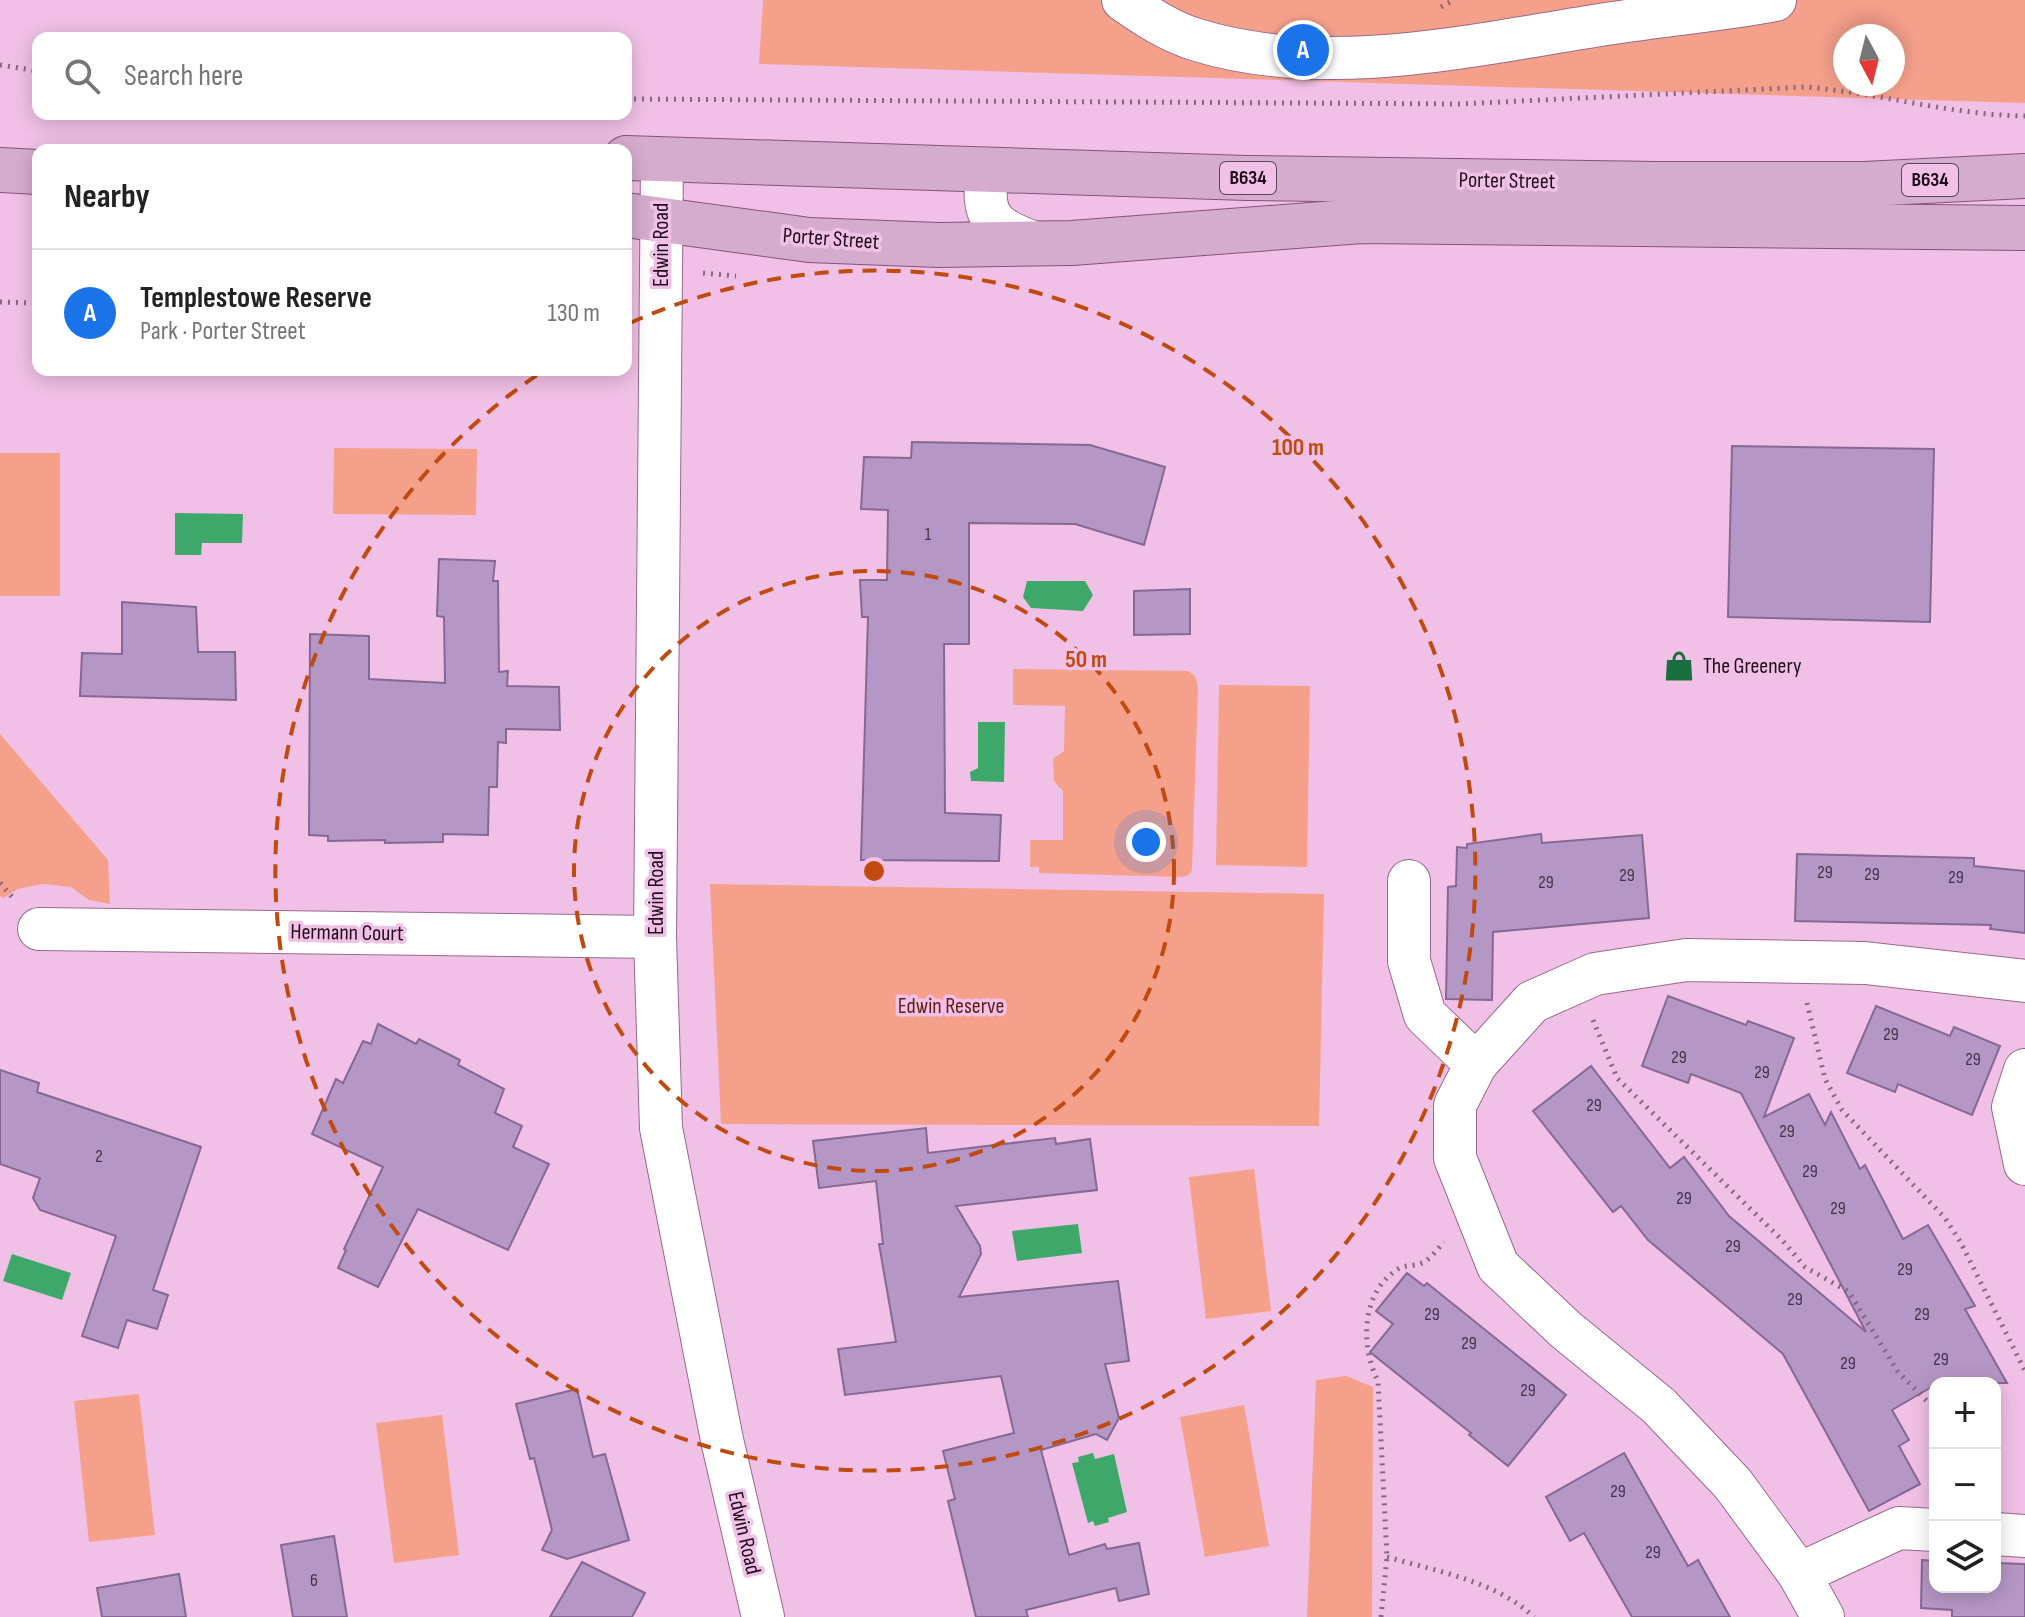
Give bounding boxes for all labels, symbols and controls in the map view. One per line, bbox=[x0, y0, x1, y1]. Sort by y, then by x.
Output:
pin: A bbox=[1277, 20, 1329, 80]
north arrow bbox=[1833, 24, 1905, 96]
search box bbox=[32, 32, 632, 120]
icon: search bbox=[60, 54, 104, 98]
text: Search here bbox=[124, 58, 243, 94]
road number: B634 bbox=[1220, 162, 1276, 194]
road number: B634 bbox=[1902, 164, 1958, 196]
street label: Porter Street bbox=[1458, 167, 1556, 195]
text: Nearby bbox=[64, 176, 150, 217]
street label: Edwin Road bbox=[648, 203, 675, 287]
street label: Porter Street bbox=[782, 222, 880, 256]
text: Templestowe Reserve bbox=[140, 280, 372, 316]
text: A bbox=[84, 298, 96, 329]
text: 130 m bbox=[548, 298, 600, 329]
text: Park · Porter Street bbox=[140, 316, 306, 347]
text: 100 m bbox=[1272, 433, 1324, 462]
house number: 1 bbox=[925, 524, 932, 545]
text: 50 m bbox=[1065, 645, 1107, 674]
shop icon: The Greenery bbox=[1662, 649, 1696, 683]
place label: The Greenery bbox=[1703, 653, 1802, 680]
your location bbox=[1126, 822, 1166, 862]
street label: Edwin Road bbox=[643, 851, 670, 935]
centre of rings bbox=[860, 857, 888, 885]
house number: 29 bbox=[1817, 862, 1833, 883]
house number: 29 bbox=[1864, 864, 1880, 885]
house number: 29 bbox=[1619, 865, 1635, 886]
house number: 29 bbox=[1948, 867, 1964, 888]
house number: 29 bbox=[1538, 872, 1554, 893]
street label: Hermann Court bbox=[290, 919, 404, 947]
park label: Edwin Reserve bbox=[898, 993, 1004, 1020]
house number: 29 bbox=[1883, 1024, 1899, 1045]
house number: 29 bbox=[1671, 1047, 1687, 1068]
house number: 29 bbox=[1965, 1049, 1981, 1070]
house number: 29 bbox=[1754, 1062, 1770, 1083]
house number: 29 bbox=[1586, 1095, 1602, 1116]
house number: 29 bbox=[1779, 1121, 1795, 1142]
house number: 2 bbox=[95, 1146, 103, 1167]
house number: 29 bbox=[1802, 1161, 1818, 1182]
house number: 29 bbox=[1676, 1188, 1692, 1209]
house number: 29 bbox=[1830, 1198, 1846, 1219]
house number: 29 bbox=[1725, 1236, 1741, 1257]
house number: 29 bbox=[1897, 1259, 1913, 1280]
house number: 29 bbox=[1787, 1289, 1803, 1310]
house number: 29 bbox=[1424, 1304, 1440, 1325]
house number: 29 bbox=[1914, 1304, 1930, 1325]
house number: 29 bbox=[1461, 1333, 1477, 1354]
house number: 29 bbox=[1933, 1349, 1949, 1370]
house number: 29 bbox=[1840, 1353, 1856, 1374]
map controls bbox=[1929, 1377, 2001, 1593]
button: + bbox=[1929, 1377, 2001, 1449]
house number: 29 bbox=[1520, 1380, 1536, 1401]
button: − bbox=[1929, 1449, 2001, 1521]
house number: 29 bbox=[1610, 1481, 1626, 1502]
street label: Edwin Road bbox=[721, 1489, 767, 1577]
button: layers bbox=[1929, 1521, 2001, 1593]
house number: 29 bbox=[1645, 1542, 1661, 1563]
house number: 6 bbox=[310, 1570, 318, 1591]

